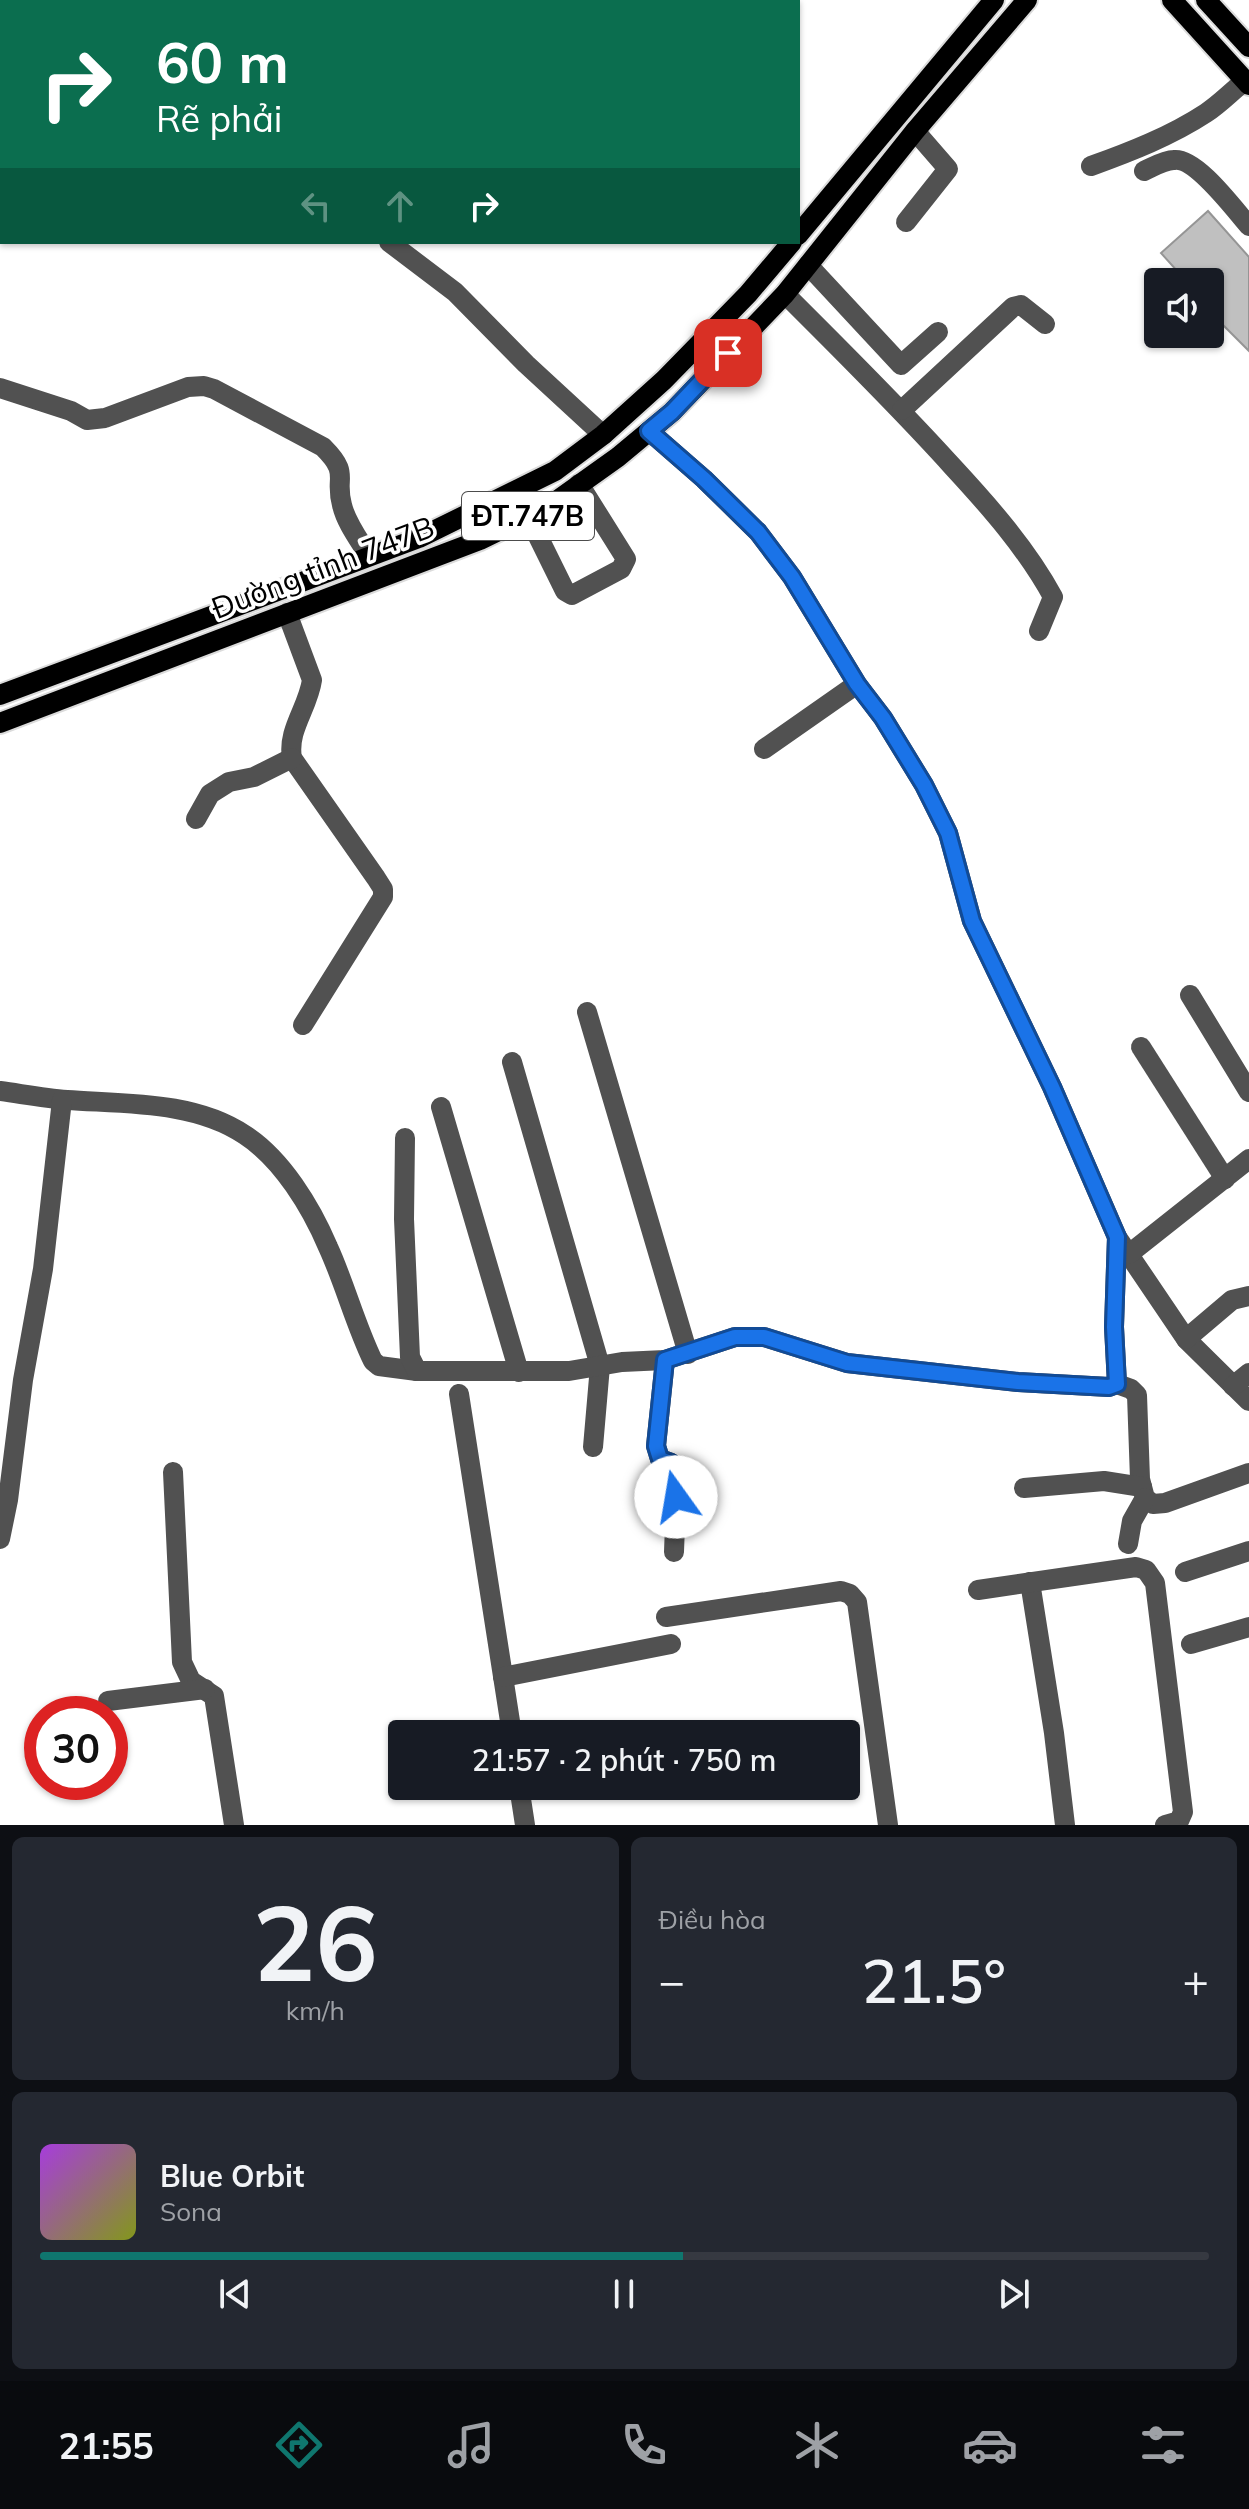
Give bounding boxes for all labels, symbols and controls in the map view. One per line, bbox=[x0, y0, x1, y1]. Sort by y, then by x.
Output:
text: 60 m bbox=[156, 27, 289, 97]
icon: right bbox=[24, 32, 128, 136]
text: Rẽ phải bbox=[156, 96, 282, 141]
icon: left bbox=[294, 184, 338, 228]
icon: ahead bbox=[378, 184, 422, 228]
icon: right bbox=[462, 184, 506, 228]
map controls bbox=[1144, 268, 1224, 348]
button: sound bbox=[1144, 268, 1224, 348]
pin bbox=[694, 319, 762, 387]
icon: arrive bbox=[706, 331, 750, 375]
road number: ĐT.747B bbox=[462, 492, 594, 540]
street label: Đường tỉnh 747B bbox=[206, 507, 439, 627]
position arrow bbox=[634, 1455, 718, 1539]
speed limit sign: 30 bbox=[24, 1696, 128, 1800]
text: 21:57 · 2 phút · 750 m bbox=[472, 1741, 776, 1779]
text: 26 bbox=[253, 1876, 378, 2007]
text: Điều hòa bbox=[659, 1903, 766, 1936]
text: 21.5° bbox=[861, 1943, 1006, 2018]
text: − bbox=[659, 1953, 685, 2008]
text: + bbox=[1183, 1953, 1209, 2008]
text: km/h bbox=[286, 1994, 345, 2027]
text: Blue Orbit bbox=[160, 2157, 304, 2195]
text: Sona bbox=[160, 2195, 222, 2228]
icon: previous bbox=[213, 2272, 257, 2316]
icon: pause bbox=[602, 2272, 646, 2316]
icon: next bbox=[992, 2272, 1036, 2316]
icon: directions bbox=[271, 2417, 327, 2473]
icon: music bbox=[443, 2417, 499, 2473]
icon: phone bbox=[616, 2417, 672, 2473]
icon: climate bbox=[789, 2417, 845, 2473]
icon: car bbox=[962, 2417, 1018, 2473]
icon: filters bbox=[1135, 2417, 1191, 2473]
text: 21:55 bbox=[58, 2423, 154, 2468]

